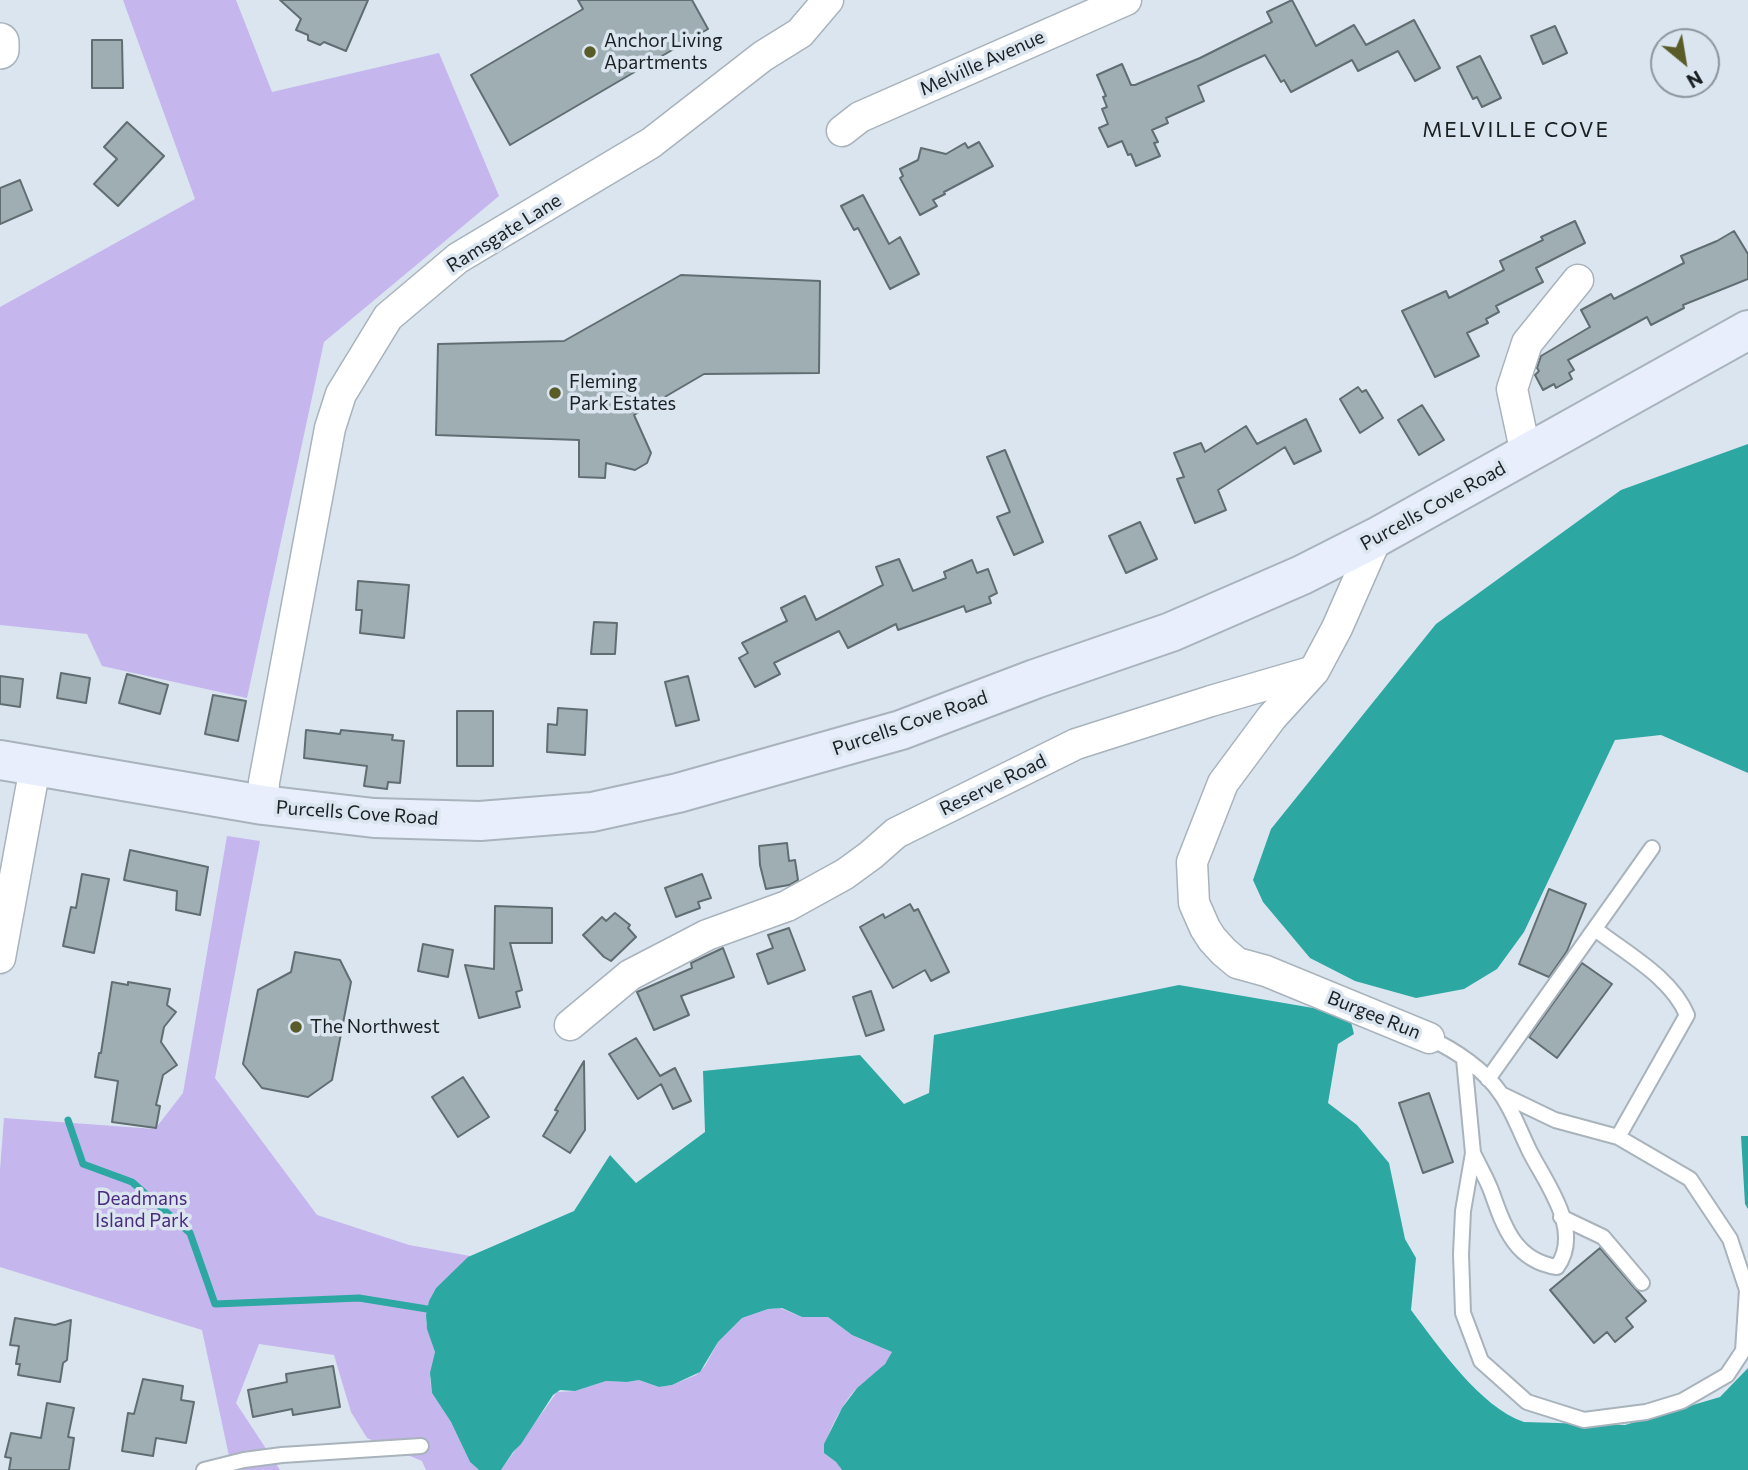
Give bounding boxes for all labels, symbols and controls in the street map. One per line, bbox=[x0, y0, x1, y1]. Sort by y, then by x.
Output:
street label: Melville Avenue bbox=[916, 25, 1048, 101]
north arrow bbox=[1650, 28, 1720, 98]
place label: Anchor Living Apartments bbox=[604, 30, 722, 74]
marker: Anchor Living Apartments bbox=[582, 44, 598, 60]
text: N bbox=[1683, 66, 1707, 93]
district label: MELVILLE COVE bbox=[1424, 117, 1608, 143]
street label: Ramsgate Lane bbox=[442, 189, 566, 277]
place label: Fleming Park Estates bbox=[569, 371, 676, 415]
marker: Fleming Park Estates bbox=[547, 385, 563, 401]
street label: Purcells Cove Road bbox=[1356, 457, 1510, 555]
street label: Purcells Cove Road bbox=[829, 686, 991, 760]
street label: Reserve Road bbox=[936, 749, 1050, 821]
street label: Purcells Cove Road bbox=[275, 796, 439, 830]
street label: Burgee Run bbox=[1324, 986, 1424, 1044]
place label: The Northwest bbox=[310, 1016, 440, 1038]
marker: The Northwest bbox=[288, 1019, 304, 1035]
park label: Deadmans Island Park bbox=[95, 1188, 189, 1232]

